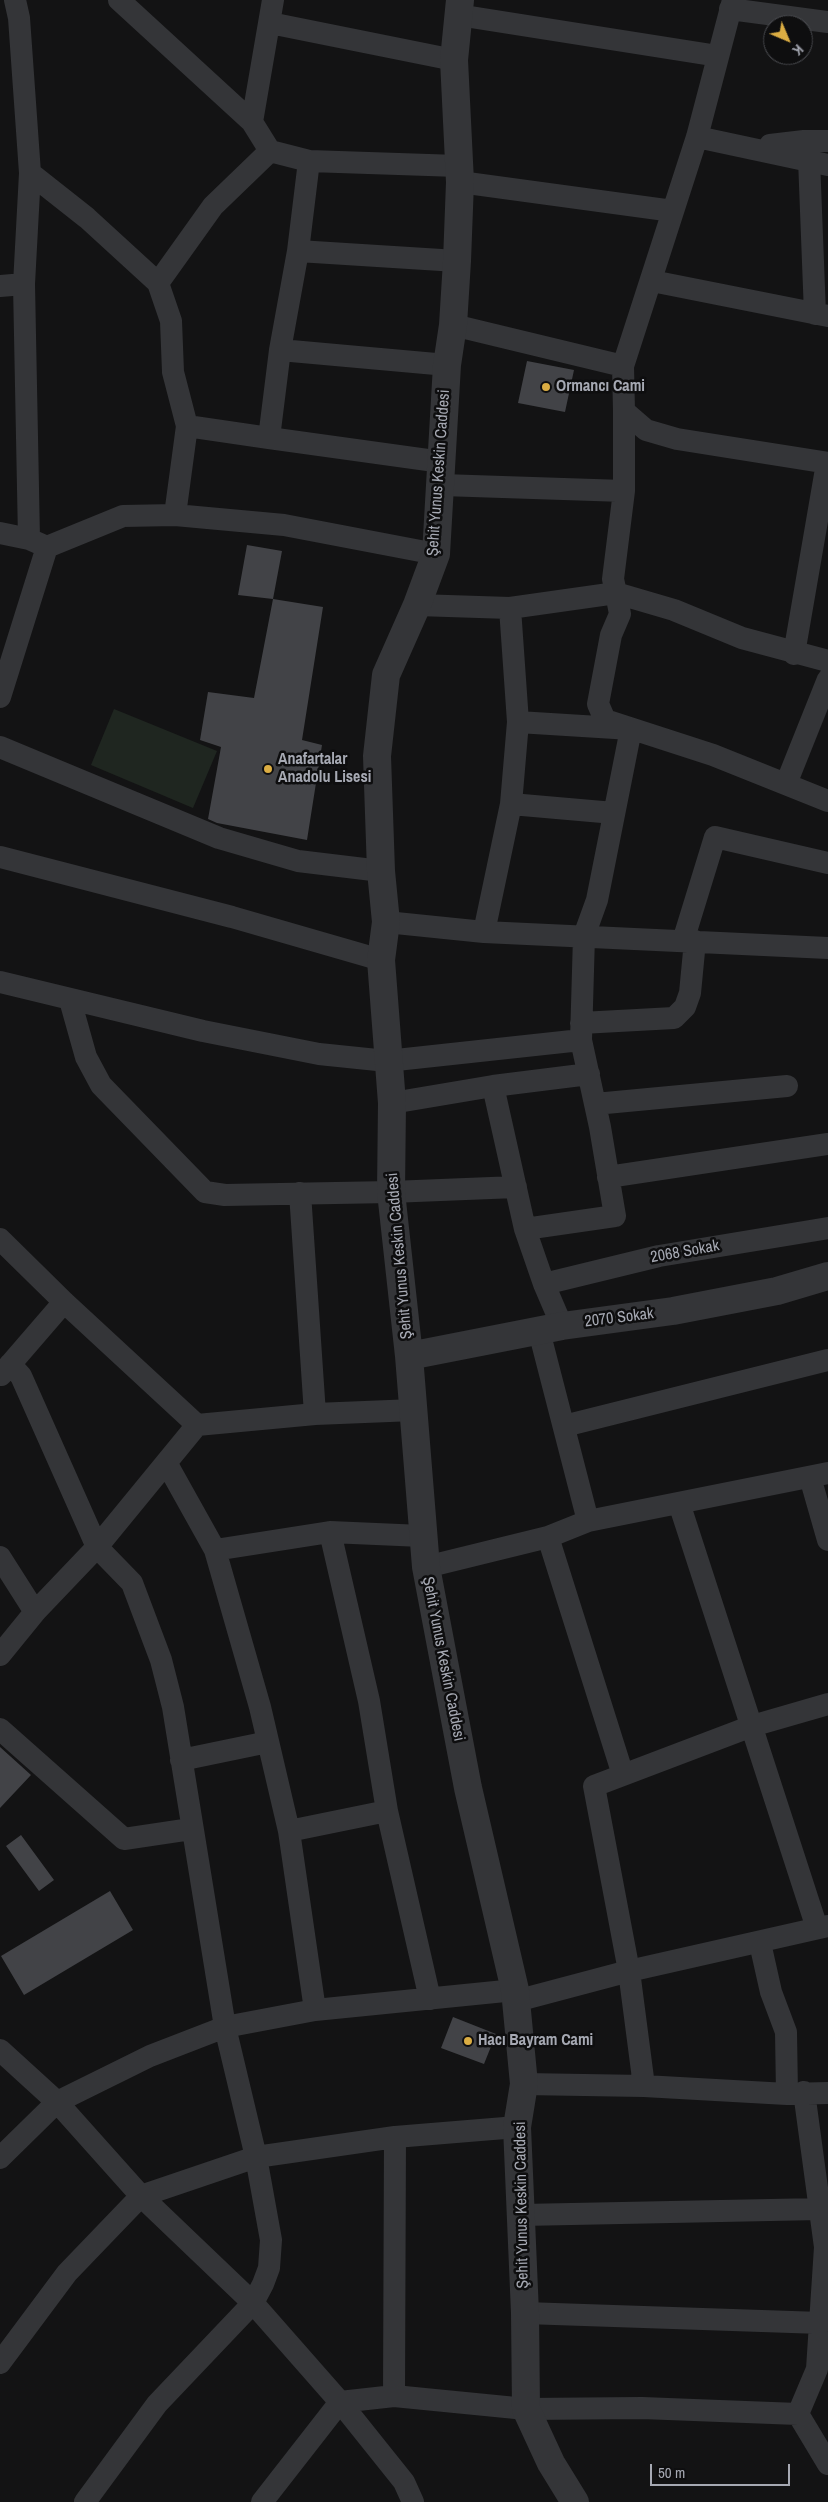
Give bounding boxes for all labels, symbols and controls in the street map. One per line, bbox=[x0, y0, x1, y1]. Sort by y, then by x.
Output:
north arrow bbox=[763, 15, 813, 65]
text: K bbox=[789, 41, 807, 59]
place label: Ormancı Cami bbox=[556, 377, 645, 397]
marker: Ormancı Cami bbox=[540, 381, 552, 393]
street label: Şehit Yunus Keskin Caddesi bbox=[424, 389, 454, 557]
place label: Anafartalar Anadolu Lisesi bbox=[278, 750, 371, 788]
marker: Anafartalar Anadolu Lisesi bbox=[262, 763, 274, 775]
street label: Şehit Yunus Keskin Caddesi bbox=[383, 1172, 417, 1340]
street label: 2068 Sokak bbox=[649, 1237, 721, 1267]
street label: 2070 Sokak bbox=[583, 1304, 655, 1332]
street label: Şehit Yunus Keskin Caddesi bbox=[418, 1575, 468, 1743]
place label: Hacı Bayram Cami bbox=[478, 2031, 593, 2051]
marker: Hacı Bayram Cami bbox=[462, 2035, 474, 2047]
street label: Şehit Yunus Keskin Caddesi bbox=[511, 2121, 533, 2289]
scale bar bbox=[653, 2454, 793, 2486]
text: 50 m bbox=[658, 2462, 685, 2483]

